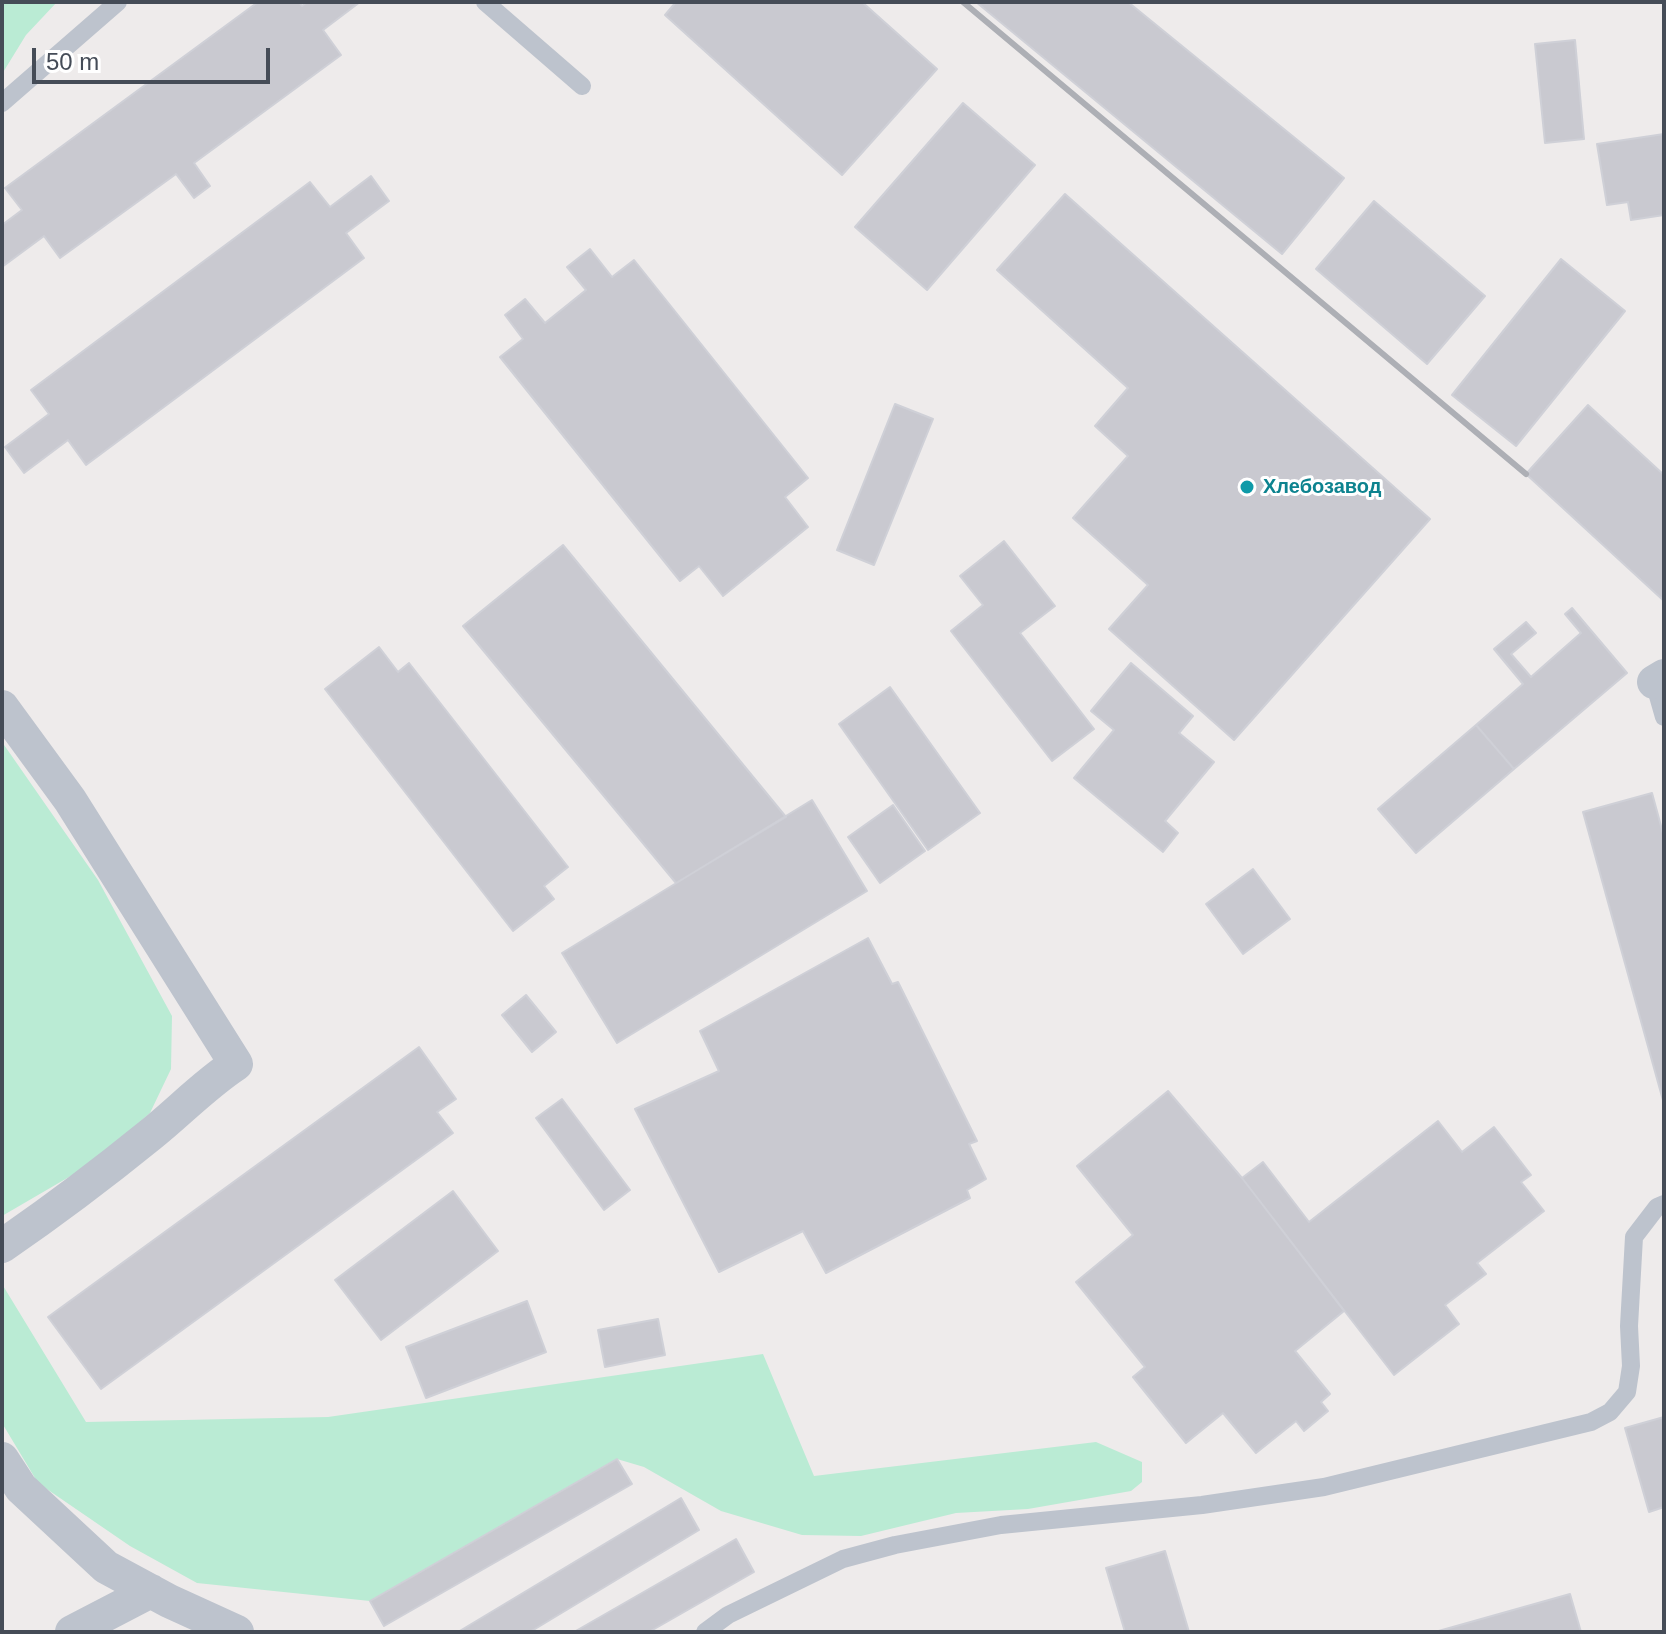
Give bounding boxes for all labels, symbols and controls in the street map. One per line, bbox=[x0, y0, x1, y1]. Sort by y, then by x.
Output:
scale bar bbox=[36, 32, 274, 82]
text: 50 m bbox=[46, 48, 99, 75]
place label: Хлебозавод bbox=[1263, 475, 1381, 499]
marker: Хлебозавод bbox=[1238, 478, 1256, 496]

